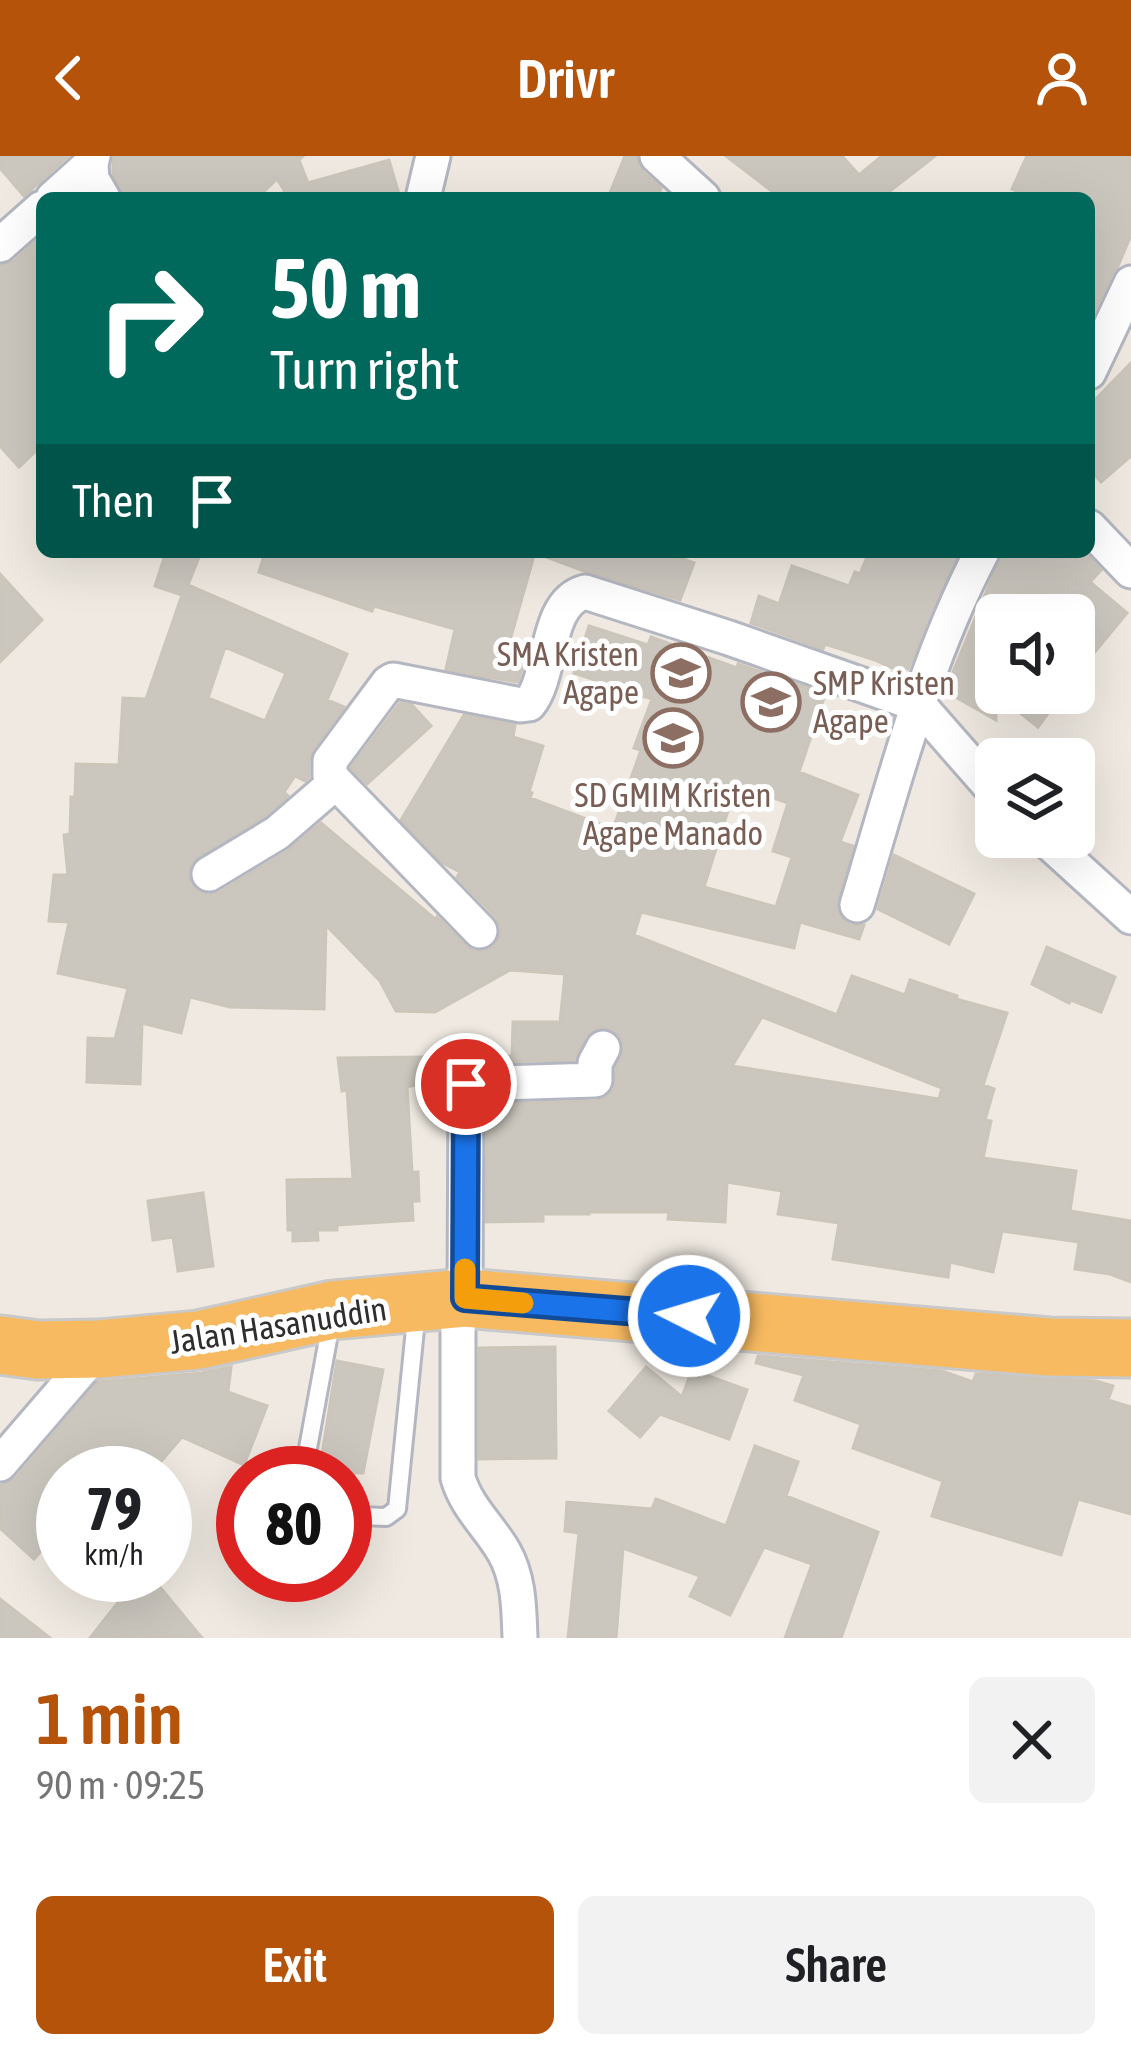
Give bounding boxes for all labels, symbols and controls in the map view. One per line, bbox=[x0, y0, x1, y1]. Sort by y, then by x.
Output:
icon: back bbox=[36, 45, 102, 111]
icon: person bbox=[1029, 45, 1095, 111]
text: Drivr bbox=[517, 48, 614, 109]
icon: right bbox=[72, 240, 228, 396]
text: 50 m bbox=[270, 240, 421, 336]
text: Turn right bbox=[270, 339, 460, 400]
icon: arrive bbox=[179, 468, 245, 534]
text: Then bbox=[72, 475, 155, 527]
map controls bbox=[975, 594, 1095, 858]
button: sound bbox=[975, 594, 1095, 714]
place label: SMA Kristen Agape bbox=[497, 635, 639, 711]
school or university icon: SMA Kristen Agape bbox=[650, 642, 712, 704]
place label: SMP Kristen Agape bbox=[813, 664, 955, 740]
school or university icon: SMP Kristen Agape bbox=[740, 671, 802, 733]
school or university icon: SD GMIM Kristen Agape Manado bbox=[642, 707, 704, 769]
button: layers bbox=[975, 738, 1095, 858]
place label: SD GMIM Kristen Agape Manado bbox=[575, 776, 771, 852]
pin bbox=[415, 1033, 517, 1135]
icon: arrive bbox=[433, 1051, 499, 1117]
position arrow bbox=[626, 1253, 752, 1379]
street label: Jalan Hasanuddin bbox=[167, 1289, 389, 1361]
speed limit sign: 80 bbox=[216, 1446, 372, 1602]
text: 79 bbox=[86, 1474, 142, 1543]
text: km/h bbox=[84, 1537, 144, 1571]
text: 1 min bbox=[36, 1677, 183, 1759]
button: close bbox=[969, 1677, 1095, 1803]
text: 90 m · 09:25 bbox=[36, 1763, 205, 1807]
button: Exit bbox=[36, 1896, 554, 2034]
button: Share bbox=[578, 1896, 1095, 2034]

